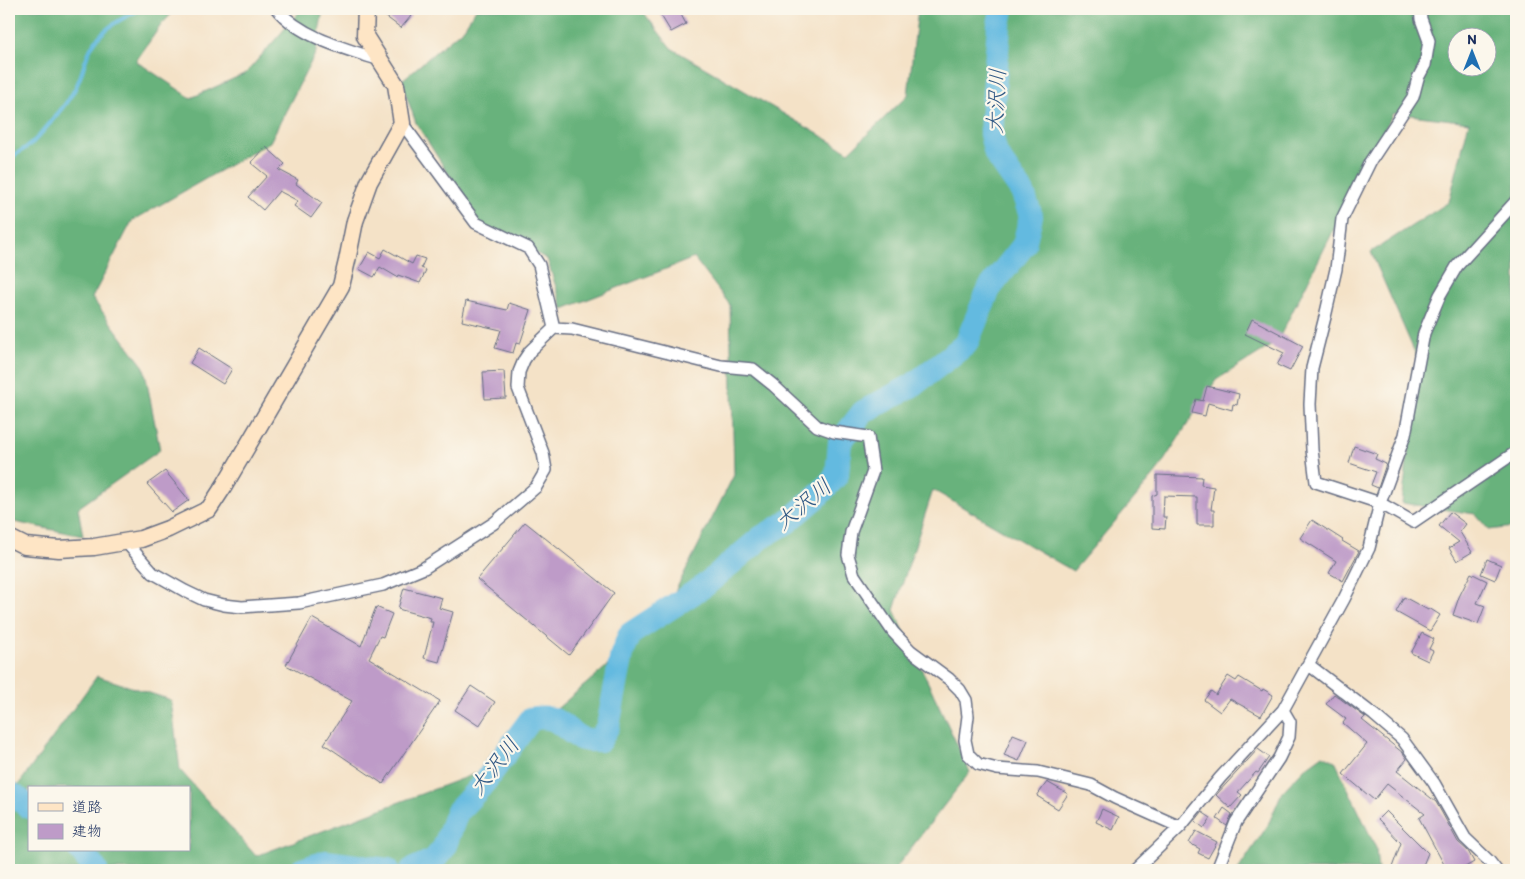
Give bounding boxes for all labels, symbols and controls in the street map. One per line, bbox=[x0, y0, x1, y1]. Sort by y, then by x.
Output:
north arrow bbox=[1448, 28, 1498, 78]
text: N bbox=[1467, 31, 1477, 48]
water label: 大沢川 bbox=[981, 67, 1011, 135]
water label: 大沢川 bbox=[769, 472, 837, 536]
water label: 大沢川 bbox=[463, 732, 525, 800]
legend bbox=[28, 786, 190, 852]
text: 道路 bbox=[72, 798, 102, 816]
text: 建物 bbox=[72, 822, 102, 840]

